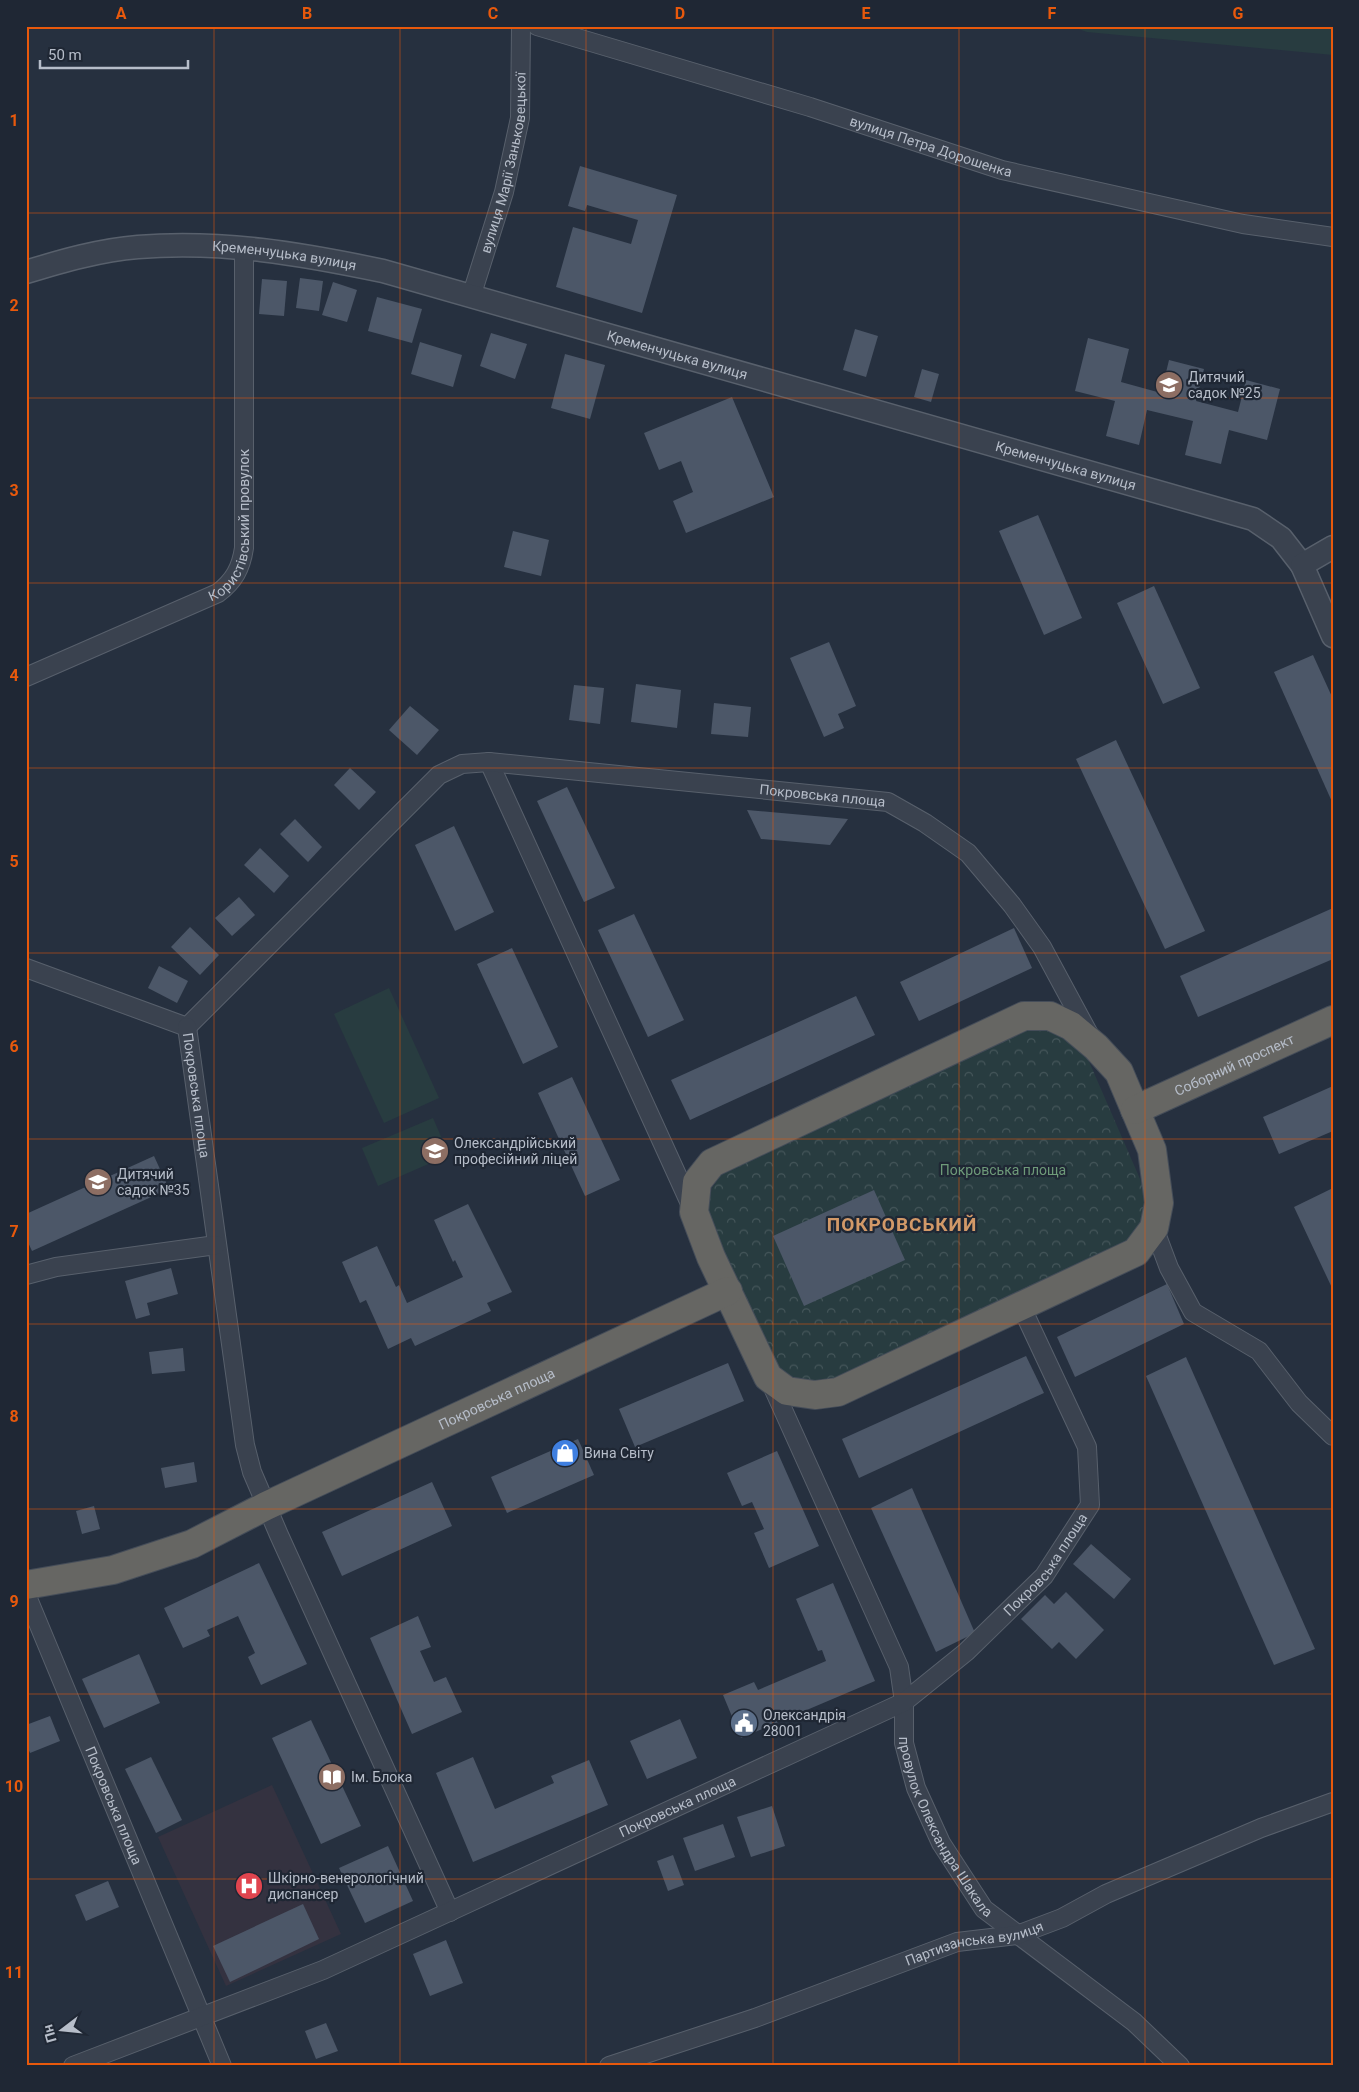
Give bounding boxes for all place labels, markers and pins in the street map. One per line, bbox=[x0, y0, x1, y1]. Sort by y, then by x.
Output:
place label: Дитячий садок №25 bbox=[1188, 369, 1261, 401]
school or university icon: Дитячий садок №25 bbox=[1154, 370, 1184, 400]
place label: Олександрійський професійний ліцей bbox=[454, 1135, 577, 1167]
school or university icon: Олександрійський професійний ліцей bbox=[420, 1136, 450, 1166]
place label: Дитячий садок №35 bbox=[117, 1166, 190, 1198]
school or university icon: Дитячий садок №35 bbox=[83, 1167, 113, 1197]
shop icon: Вина Світу bbox=[550, 1438, 580, 1468]
place label: Вина Світу bbox=[584, 1445, 654, 1461]
place label: Олександрія 28001 bbox=[763, 1707, 846, 1739]
public building icon: Олександрія 28001 bbox=[729, 1708, 759, 1738]
library icon: Ім. Блока bbox=[317, 1762, 347, 1792]
place label: Ім. Блока bbox=[351, 1769, 412, 1785]
place label: Шкірно-венерологічний диспансер bbox=[268, 1870, 424, 1902]
hospital icon: Шкірно-венерологічний диспансер bbox=[234, 1871, 264, 1901]

